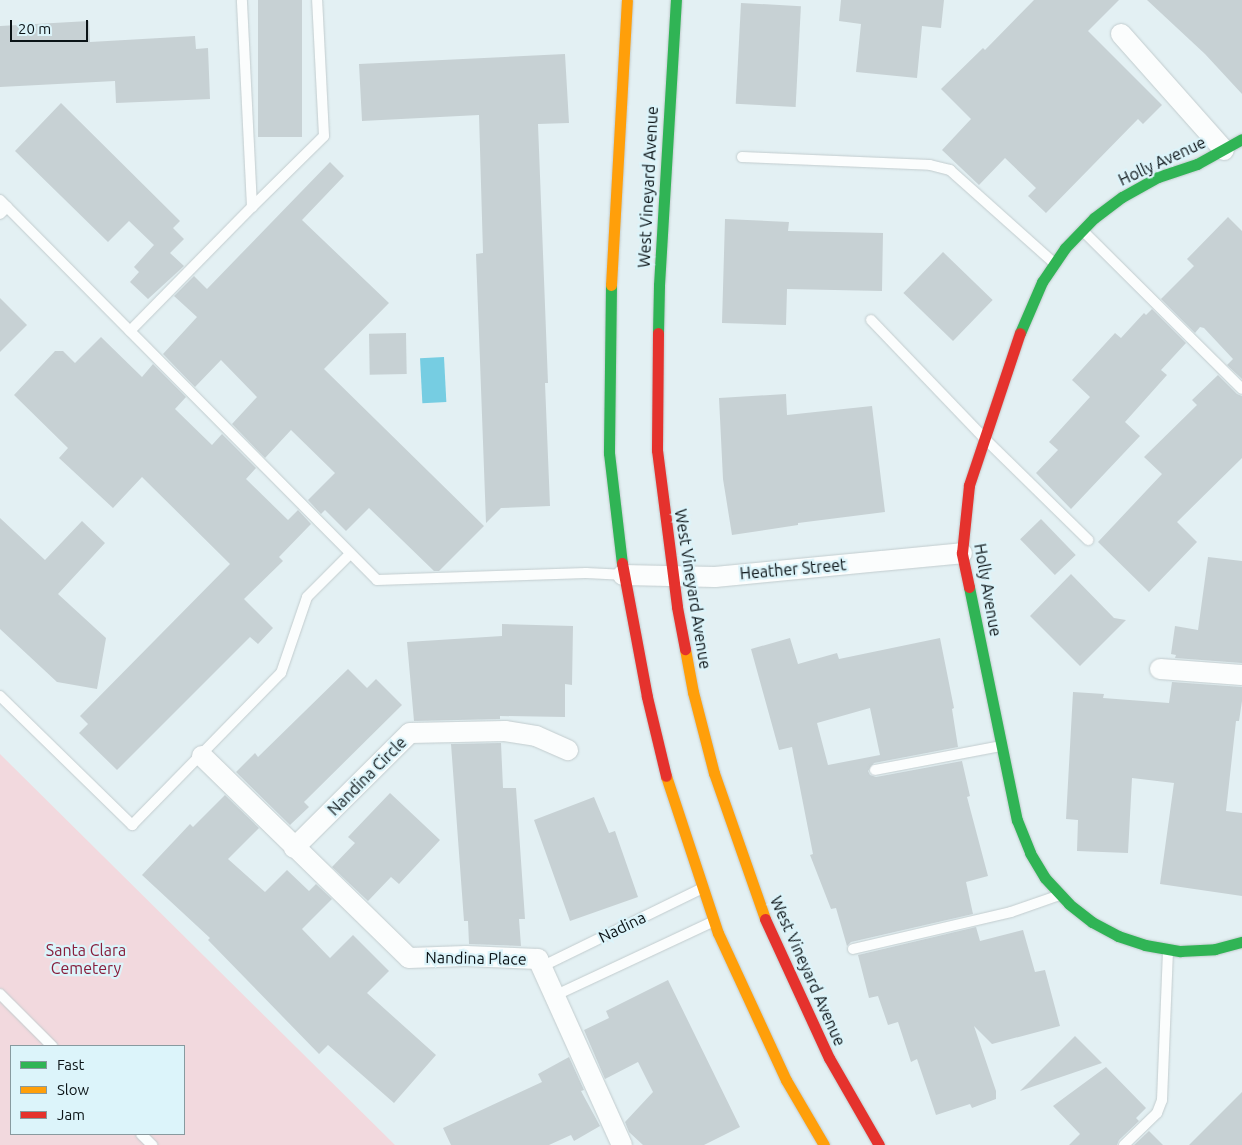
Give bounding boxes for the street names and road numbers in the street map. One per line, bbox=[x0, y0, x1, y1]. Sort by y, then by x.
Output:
street label: West Vineyard Avenue bbox=[634, 106, 662, 268]
street label: Holly Avenue bbox=[1115, 132, 1209, 190]
street label: West Vineyard Avenue bbox=[671, 508, 715, 670]
street label: Holly Avenue bbox=[970, 542, 1006, 638]
street label: Heather Street bbox=[739, 555, 847, 583]
street label: Nandina Circle bbox=[324, 733, 410, 819]
street label: West Vineyard Avenue bbox=[766, 893, 850, 1049]
street label: Nadina bbox=[595, 907, 649, 947]
street label: Nandina Place bbox=[425, 948, 527, 968]

